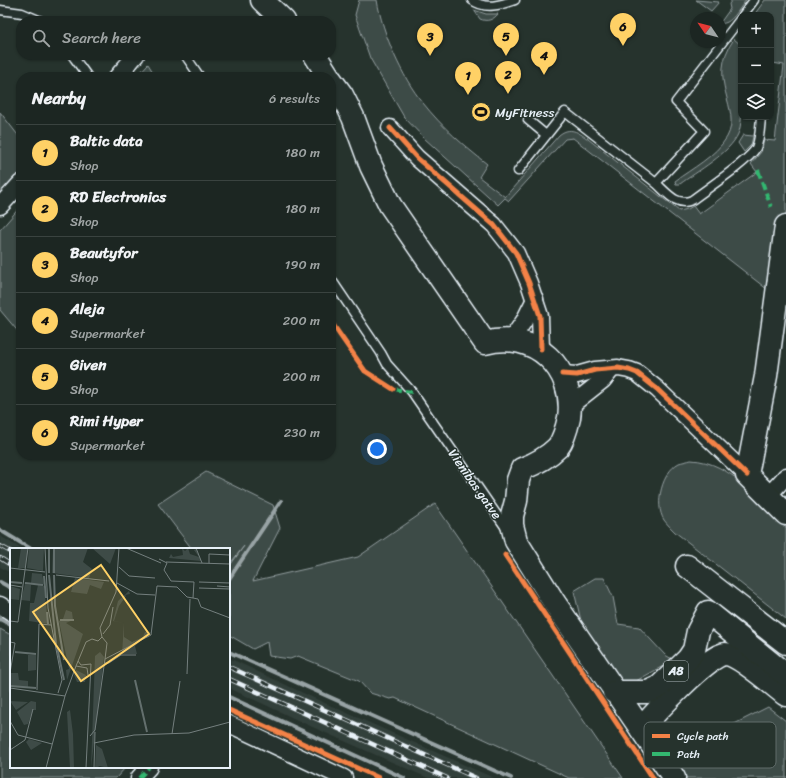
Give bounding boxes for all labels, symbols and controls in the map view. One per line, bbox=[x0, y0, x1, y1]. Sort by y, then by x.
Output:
north arrow bbox=[690, 12, 726, 48]
map controls bbox=[738, 12, 774, 120]
button: + bbox=[738, 12, 774, 48]
pin: 6 bbox=[610, 13, 636, 46]
search box bbox=[16, 16, 336, 60]
pin: 3 bbox=[417, 23, 443, 56]
pin: 5 bbox=[493, 23, 519, 56]
text: Search here bbox=[62, 25, 141, 51]
icon: search bbox=[30, 27, 52, 49]
pin: 4 bbox=[531, 42, 557, 75]
button: − bbox=[738, 48, 774, 84]
pin: 2 bbox=[495, 61, 521, 94]
pin: 1 bbox=[455, 62, 481, 95]
text: Nearby bbox=[32, 83, 86, 113]
button: layers bbox=[738, 84, 774, 120]
text: 6 results bbox=[269, 87, 320, 110]
sports icon: MyFitness bbox=[470, 101, 492, 123]
place label: MyFitness bbox=[495, 101, 554, 124]
text: Baltic data bbox=[70, 128, 143, 154]
text: 1 bbox=[42, 141, 48, 164]
text: 180 m bbox=[285, 141, 320, 164]
text: Shop bbox=[70, 154, 98, 177]
text: RD Electronics bbox=[70, 184, 166, 210]
text: 2 bbox=[41, 197, 49, 220]
text: 180 m bbox=[285, 197, 320, 220]
text: Shop bbox=[70, 210, 98, 233]
text: Beautyfor bbox=[70, 240, 137, 266]
text: 3 bbox=[41, 253, 49, 276]
text: 190 m bbox=[285, 253, 320, 276]
text: Shop bbox=[70, 266, 98, 289]
text: Aleja bbox=[70, 296, 104, 322]
text: 4 bbox=[41, 309, 49, 332]
text: 200 m bbox=[283, 309, 320, 332]
text: Supermarket bbox=[70, 322, 145, 345]
text: Given bbox=[70, 352, 106, 378]
text: 5 bbox=[41, 365, 49, 388]
text: 200 m bbox=[283, 365, 320, 388]
text: Shop bbox=[70, 378, 98, 401]
text: Rimi Hyper bbox=[70, 408, 143, 434]
text: 6 bbox=[41, 421, 49, 444]
text: 230 m bbox=[284, 421, 320, 444]
text: Supermarket bbox=[70, 434, 145, 457]
your location bbox=[367, 439, 387, 459]
street label: Vienības gatve bbox=[442, 444, 508, 525]
inset map bbox=[10, 548, 230, 768]
road number: A8 bbox=[664, 661, 688, 681]
legend bbox=[644, 722, 776, 768]
text: Cycle path bbox=[677, 727, 729, 746]
text: Path bbox=[677, 745, 700, 764]

